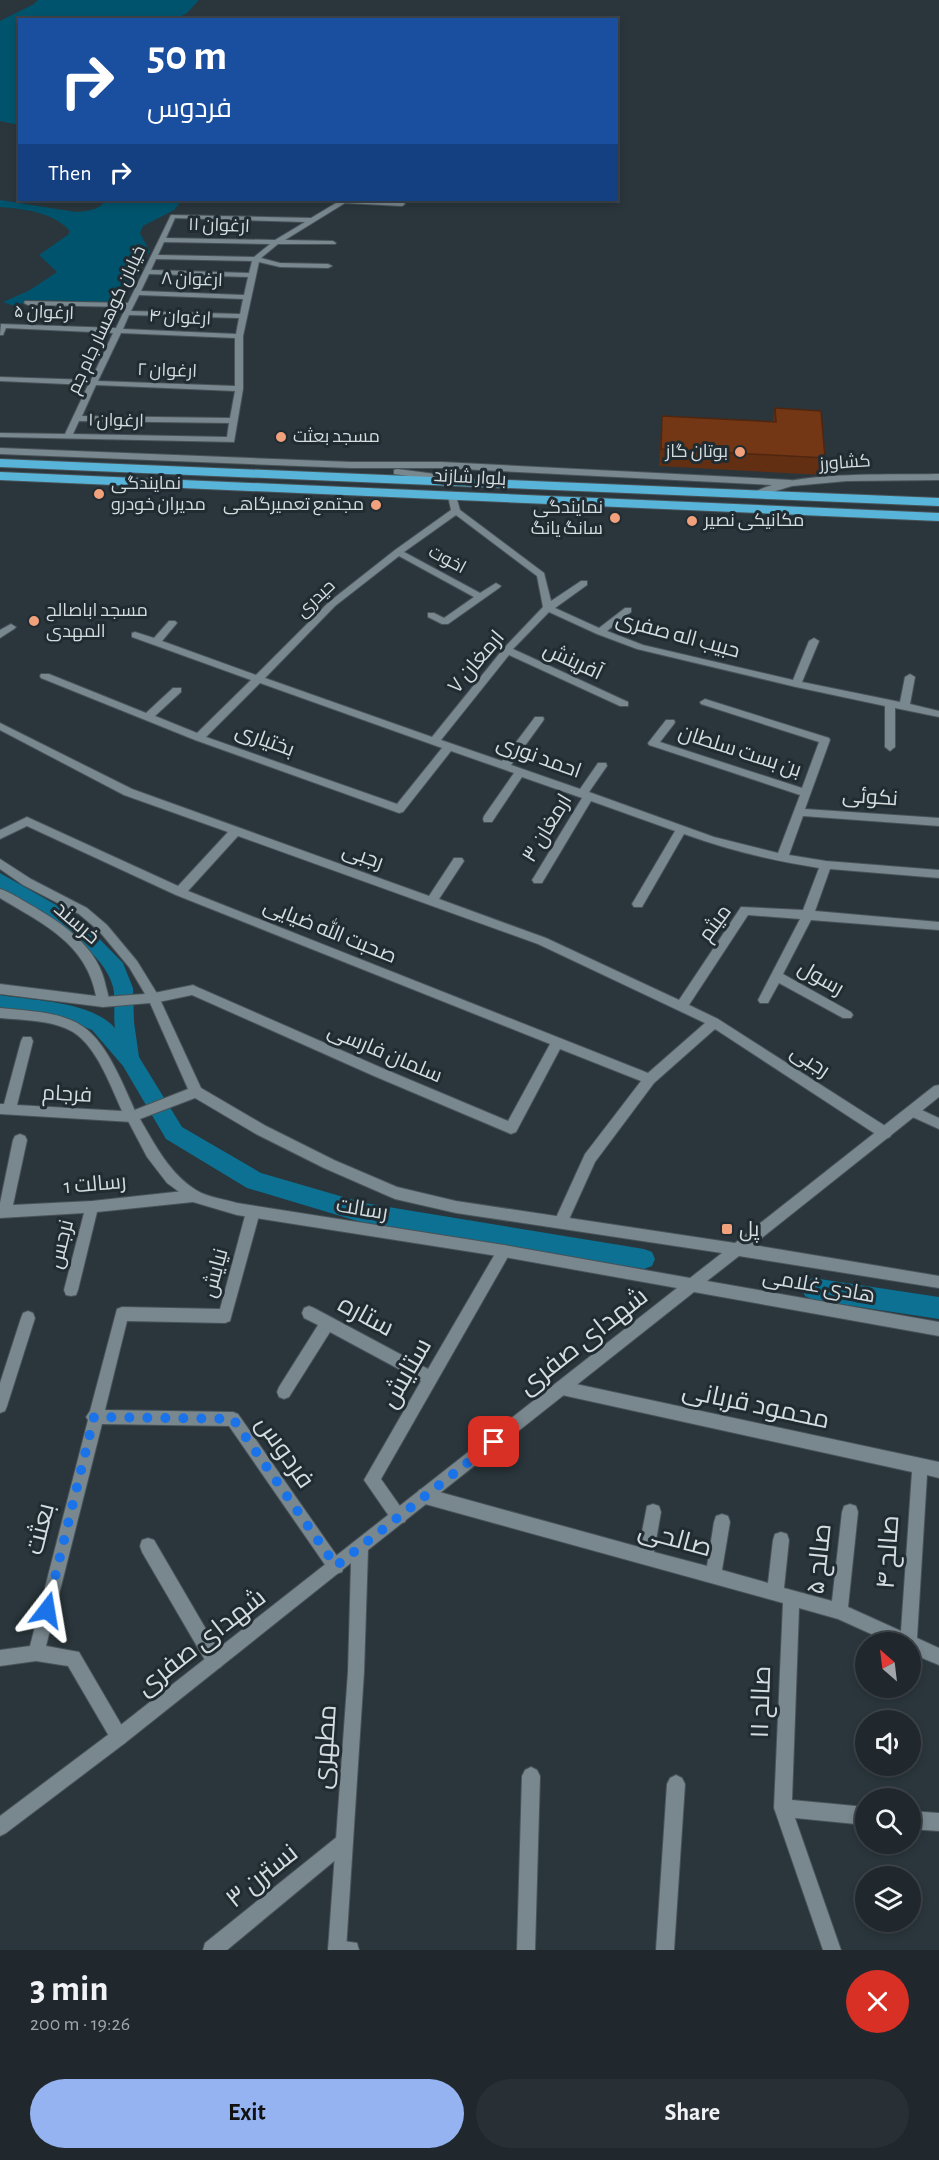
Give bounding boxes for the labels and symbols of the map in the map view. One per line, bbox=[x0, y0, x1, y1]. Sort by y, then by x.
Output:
street label: ارغوان ۱۱ bbox=[188, 216, 250, 237]
street label: خیابان کوهسار جام جم bbox=[65, 243, 151, 398]
street label: ارغوان ۸ bbox=[161, 270, 223, 291]
street label: ارغوان ۵ bbox=[14, 303, 74, 324]
street label: ارغوان ۴ bbox=[148, 307, 212, 330]
street label: ارغوان ۲ bbox=[137, 361, 197, 382]
street label: ارغوان ۱ bbox=[88, 412, 144, 431]
place label: مسجد بعثت bbox=[293, 427, 380, 446]
marker: مسجد بعثت bbox=[274, 430, 288, 444]
place label: بوتان گاز bbox=[665, 443, 728, 462]
marker: بوتان گاز bbox=[733, 445, 747, 459]
street label: کشاورز bbox=[818, 451, 871, 475]
street label: بلوار شازند bbox=[433, 466, 507, 490]
place label: نمایندگی مدیران خودرو bbox=[111, 475, 206, 515]
marker: نمایندگی مدیران خودرو bbox=[92, 487, 106, 501]
place label: مجتمع تعمیرگاهی bbox=[223, 496, 364, 516]
marker: مجتمع تعمیرگاهی bbox=[369, 498, 383, 512]
place label: نمایندگی سانگ یانگ bbox=[531, 499, 603, 538]
marker: نمایندگی سانگ یانگ bbox=[608, 511, 622, 525]
place label: مکانیکی نصیر bbox=[703, 512, 804, 531]
marker: مکانیکی نصیر bbox=[685, 514, 699, 528]
street label: اخوت bbox=[425, 543, 469, 578]
street label: حیدری bbox=[293, 577, 340, 622]
place label: مسجد اباصالح المهدی bbox=[46, 602, 148, 642]
street label: حبیب اله صفری bbox=[613, 608, 742, 664]
marker: مسجد اباصالح المهدی bbox=[27, 614, 41, 628]
street label: ارمغان ۷ bbox=[444, 627, 510, 699]
street label: آفرینش bbox=[539, 636, 607, 686]
street label: بختیاری bbox=[232, 720, 297, 762]
street label: بن بست سلطان bbox=[675, 721, 804, 783]
street label: احمد نوری bbox=[493, 732, 584, 784]
street label: نکوئی bbox=[841, 785, 899, 811]
street label: ارمغان ۳ bbox=[518, 790, 577, 867]
street label: رجبی bbox=[339, 839, 386, 875]
street label: صحبت الله ضیایی bbox=[260, 891, 401, 969]
street label: خرسند bbox=[50, 898, 104, 949]
street label: میثم bbox=[695, 901, 738, 947]
street label: رسول bbox=[794, 957, 847, 1001]
street label: سلمان فارسی bbox=[324, 1019, 445, 1088]
street label: رجبی bbox=[786, 1041, 833, 1083]
street label: فرجام bbox=[41, 1082, 93, 1109]
street label: رسالت 1 bbox=[63, 1171, 127, 1198]
street label: رسالت bbox=[335, 1195, 389, 1224]
street label: نرجس bbox=[45, 1217, 79, 1271]
place label: پل bbox=[739, 1219, 760, 1243]
marker: پل bbox=[720, 1222, 734, 1236]
street label: نیایش bbox=[198, 1246, 234, 1300]
street label: هادی غلامی bbox=[761, 1266, 877, 1308]
street label: شهدای صفری bbox=[513, 1283, 654, 1401]
street label: ستاره bbox=[333, 1291, 398, 1342]
street label: ستایش bbox=[376, 1334, 438, 1413]
street label: محمود قربانی bbox=[680, 1377, 832, 1435]
street label: فردوس bbox=[249, 1411, 319, 1494]
pin bbox=[468, 1416, 519, 1467]
street label: بعثت bbox=[21, 1500, 59, 1558]
street label: صالح ۴ bbox=[872, 1514, 907, 1590]
street label: صالحی bbox=[635, 1517, 714, 1563]
street label: صالح ۵ bbox=[802, 1522, 839, 1596]
position arrow bbox=[15, 1578, 79, 1642]
street label: شهدای صفری bbox=[131, 1584, 272, 1702]
north arrow bbox=[855, 1632, 921, 1698]
street label: صالح ۱۱ bbox=[747, 1665, 778, 1739]
street label: مطهری bbox=[309, 1704, 343, 1790]
street label: نسترن ۳ bbox=[221, 1839, 303, 1913]

